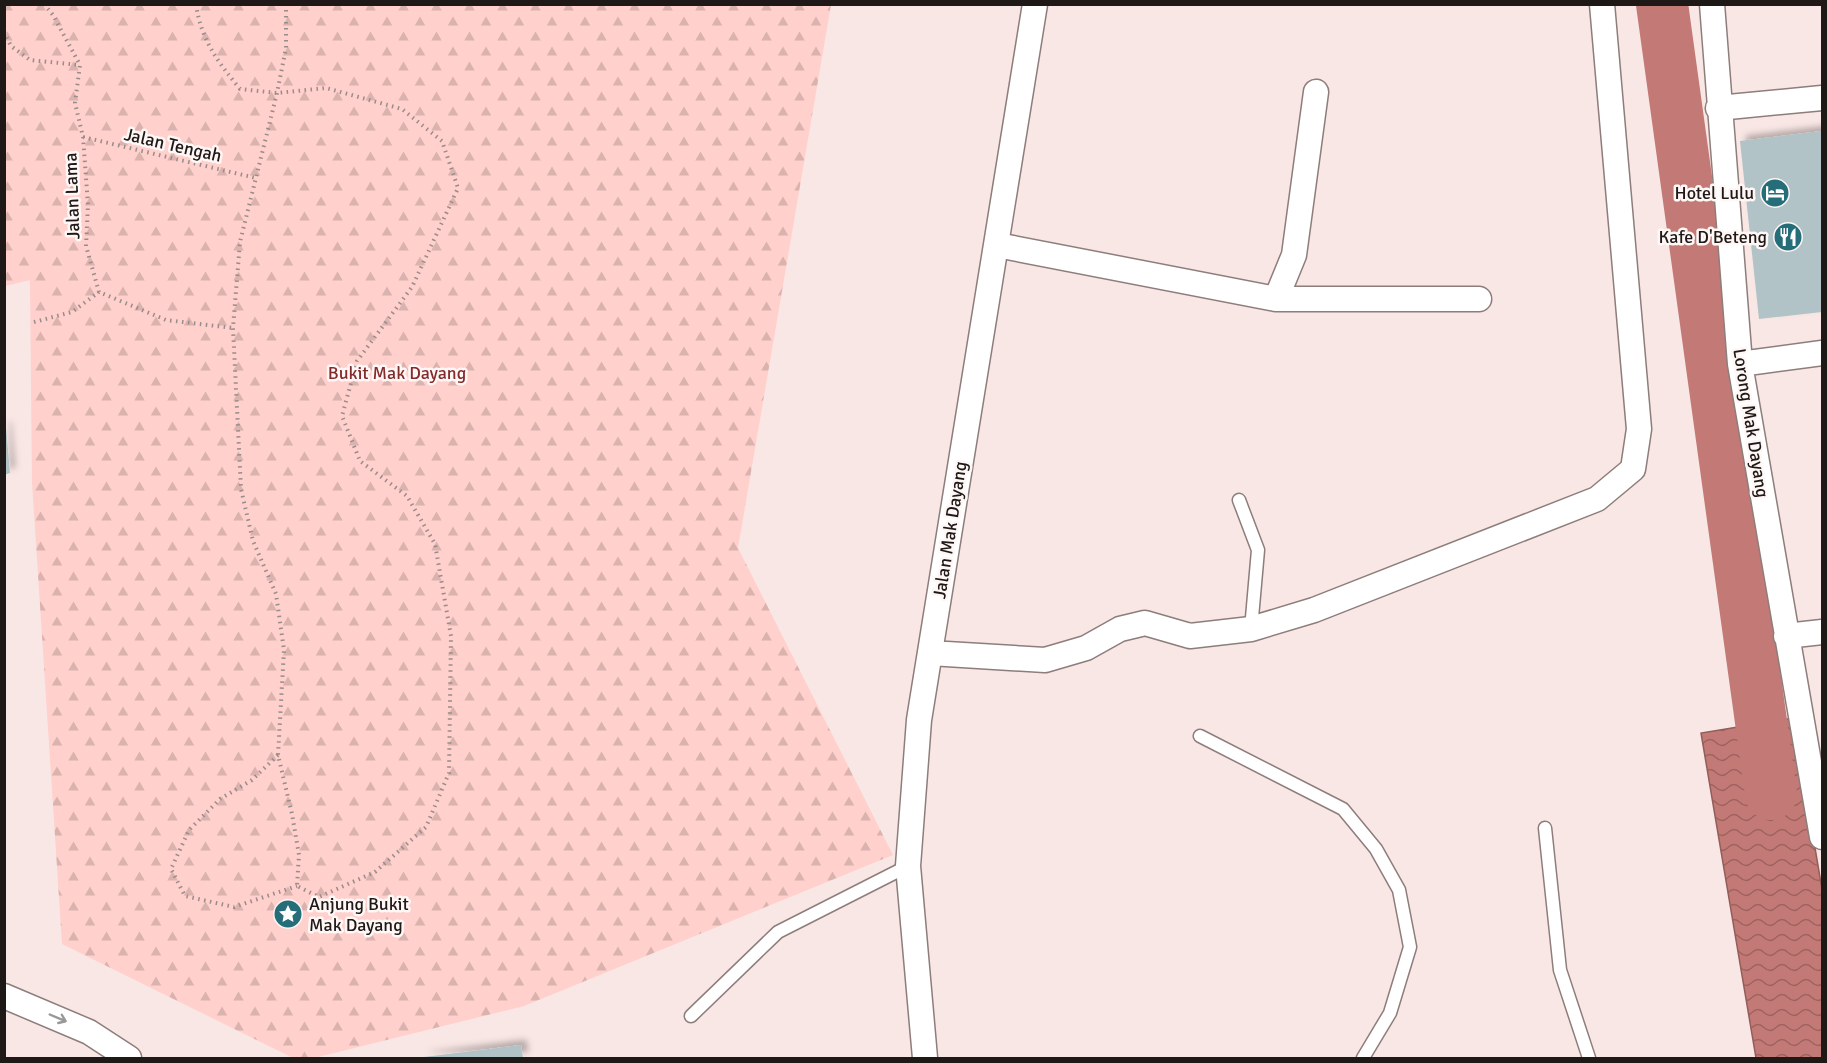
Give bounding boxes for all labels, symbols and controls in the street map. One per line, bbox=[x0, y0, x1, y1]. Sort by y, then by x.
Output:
street label: Jalan Tengah bbox=[122, 123, 224, 167]
street label: Jalan Lama bbox=[59, 152, 85, 240]
hotel icon: Hotel Lulu bbox=[1759, 177, 1791, 209]
place label: Hotel Lulu bbox=[1675, 182, 1754, 204]
restaurant icon: Kafe D'Beteng bbox=[1772, 221, 1804, 253]
place label: Kafe D'Beteng bbox=[1659, 226, 1767, 248]
street label: Lorong Mak Dayang bbox=[1728, 347, 1774, 499]
park label: Bukit Mak Dayang bbox=[328, 362, 466, 384]
street label: Jalan Mak Dayang bbox=[928, 460, 972, 600]
place label: Anjung Bukit Mak Dayang bbox=[309, 893, 409, 936]
place icon: Anjung Bukit Mak Dayang bbox=[272, 898, 304, 930]
one-way arrow bbox=[49, 1013, 67, 1024]

